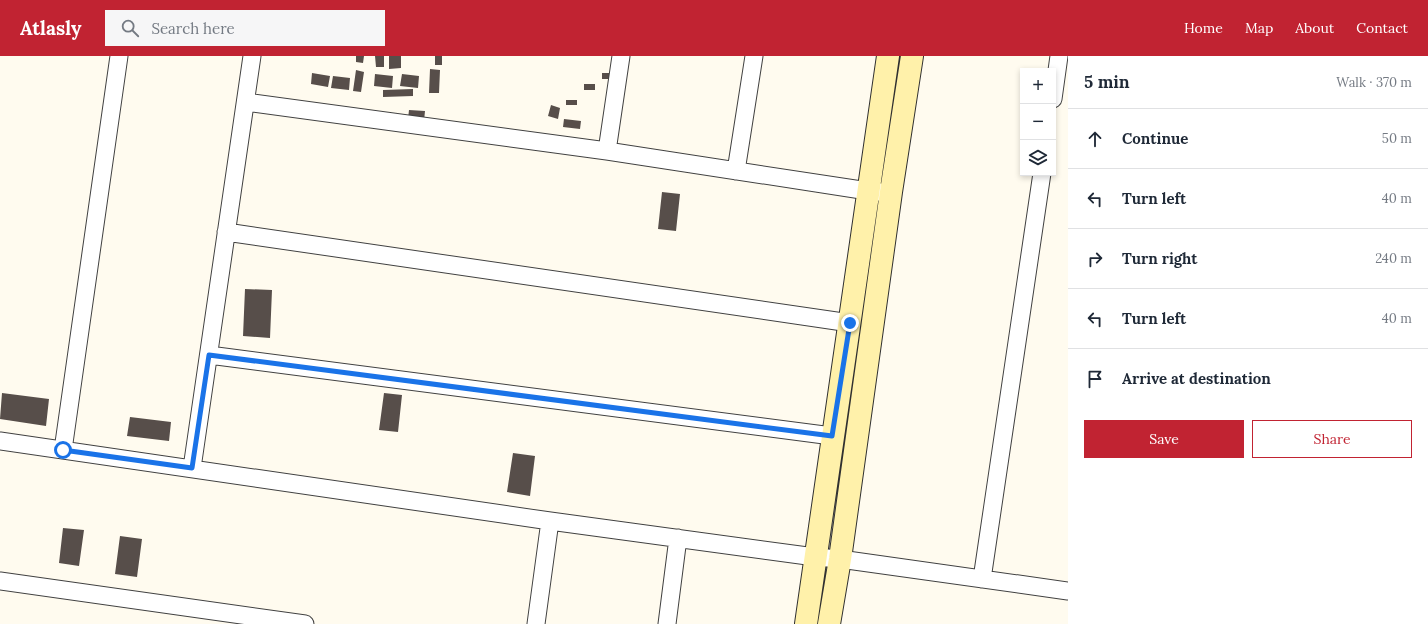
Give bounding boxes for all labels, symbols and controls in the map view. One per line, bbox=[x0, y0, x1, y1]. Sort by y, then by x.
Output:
search box bbox=[105, 10, 385, 46]
text: Atlasly bbox=[20, 16, 81, 40]
icon: search bbox=[119, 17, 141, 39]
text: Search here bbox=[151, 19, 235, 38]
text: Home bbox=[1184, 19, 1223, 37]
text: Map bbox=[1245, 19, 1273, 37]
text: About bbox=[1295, 19, 1334, 37]
text: Contact bbox=[1356, 19, 1408, 37]
map controls bbox=[1020, 68, 1056, 176]
button: + bbox=[1020, 68, 1056, 104]
text: 5 min bbox=[1084, 71, 1130, 93]
text: Walk · 370 m bbox=[1336, 74, 1412, 91]
button: − bbox=[1020, 104, 1056, 140]
icon: ahead bbox=[1084, 128, 1106, 150]
text: Continue bbox=[1122, 129, 1188, 148]
text: 50 m bbox=[1382, 130, 1412, 147]
button: layers bbox=[1020, 140, 1056, 176]
icon: left bbox=[1084, 188, 1106, 210]
text: Turn left bbox=[1122, 189, 1186, 208]
text: 40 m bbox=[1382, 190, 1412, 207]
icon: right bbox=[1084, 248, 1106, 270]
text: Turn right bbox=[1122, 249, 1198, 268]
text: 240 m bbox=[1375, 250, 1412, 267]
icon: left bbox=[1084, 308, 1106, 330]
text: Turn left bbox=[1122, 309, 1186, 328]
text: 40 m bbox=[1382, 310, 1412, 327]
route end bbox=[841, 314, 859, 332]
icon: arrive bbox=[1084, 368, 1106, 390]
text: Arrive at destination bbox=[1122, 369, 1271, 388]
button: Save bbox=[1084, 420, 1244, 458]
button: Share bbox=[1252, 420, 1412, 458]
route start bbox=[54, 441, 72, 459]

